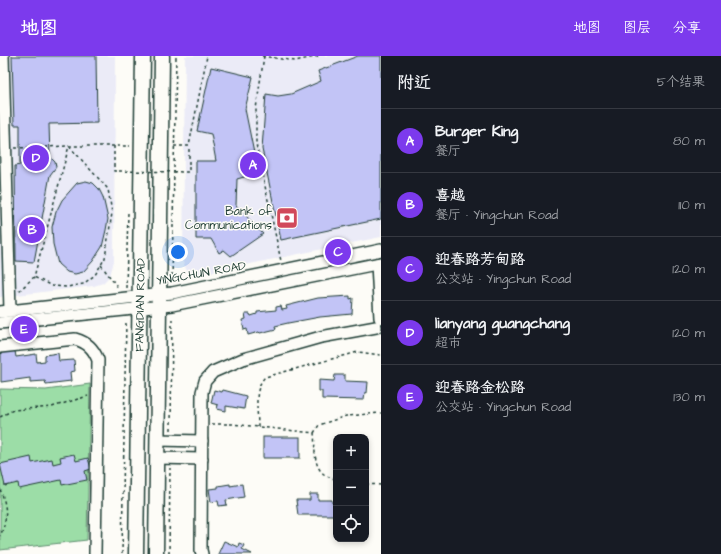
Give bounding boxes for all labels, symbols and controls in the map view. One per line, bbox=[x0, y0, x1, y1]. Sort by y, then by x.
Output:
text: 地图 bbox=[20, 15, 58, 42]
text: 地图 bbox=[573, 18, 601, 38]
text: 图层 bbox=[623, 18, 651, 38]
text: 分享 bbox=[673, 18, 701, 38]
text: 附近 bbox=[397, 71, 431, 95]
text: 5个结果 bbox=[657, 73, 705, 91]
text: Burger King bbox=[435, 121, 518, 142]
text: A bbox=[406, 132, 414, 150]
text: 80 m bbox=[673, 132, 705, 150]
text: 餐厅 bbox=[435, 142, 461, 160]
pin: D bbox=[23, 143, 49, 173]
pin: A bbox=[240, 150, 266, 180]
text: 喜越 bbox=[435, 185, 465, 206]
text: B bbox=[405, 196, 415, 214]
text: 110 m bbox=[678, 196, 705, 214]
place label: Bank of Communications bbox=[185, 203, 273, 234]
bank icon: Bank of Communications bbox=[274, 205, 300, 231]
text: 餐厅 · Yingchun Road bbox=[435, 206, 558, 224]
pin: B bbox=[19, 215, 45, 245]
pin: C bbox=[325, 237, 351, 267]
your location bbox=[168, 242, 188, 262]
text: 迎春路芳甸路 bbox=[435, 249, 525, 270]
street label: YINGCHUN ROAD bbox=[155, 257, 248, 290]
street label: FANGDIAN ROAD bbox=[131, 258, 150, 352]
text: C bbox=[405, 260, 415, 278]
text: 120 m bbox=[672, 260, 705, 278]
text: 公交站 · Yingchun Road bbox=[435, 270, 571, 288]
text: lianyang guangchang bbox=[435, 313, 570, 334]
pin: E bbox=[11, 314, 37, 344]
text: D bbox=[406, 324, 414, 342]
text: 120 m bbox=[672, 324, 705, 342]
text: 超市 bbox=[435, 334, 461, 352]
text: 迎春路金松路 bbox=[435, 377, 525, 398]
text: E bbox=[406, 388, 414, 406]
text: 130 m bbox=[673, 388, 705, 406]
text: 公交站 · Yingchun Road bbox=[435, 398, 571, 416]
map controls bbox=[333, 434, 369, 542]
button: + bbox=[333, 434, 369, 470]
button: − bbox=[333, 470, 369, 506]
button: locate bbox=[333, 506, 369, 542]

